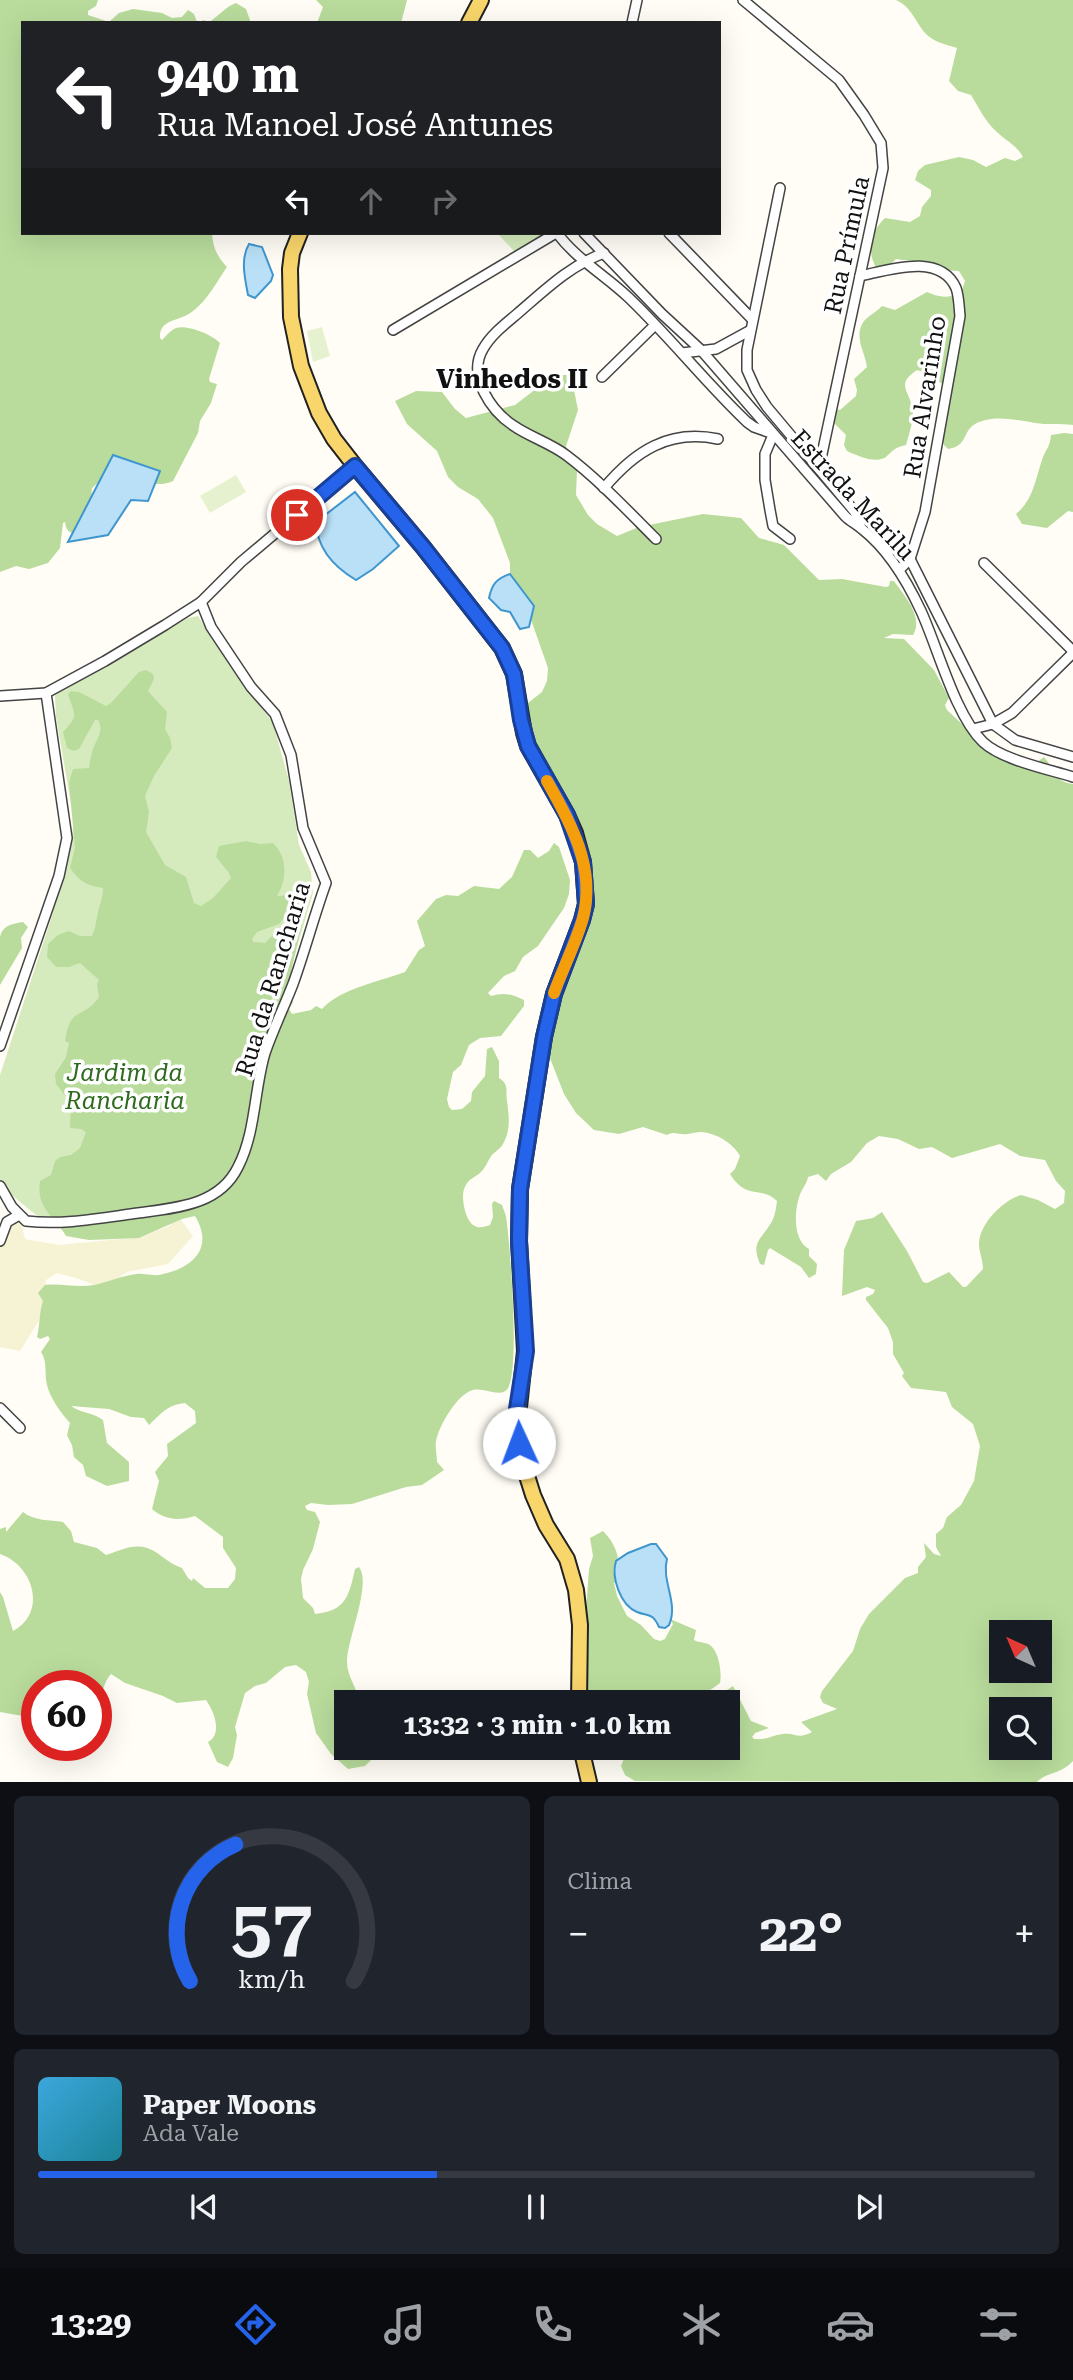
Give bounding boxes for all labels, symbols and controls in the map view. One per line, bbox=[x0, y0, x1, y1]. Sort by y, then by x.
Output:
text: 940 m bbox=[157, 47, 299, 104]
icon: left bbox=[42, 49, 133, 140]
text: Rua Manoel José Antunes bbox=[157, 106, 553, 144]
street label: Rua Prímula bbox=[819, 173, 875, 317]
icon: left bbox=[279, 182, 317, 220]
icon: ahead bbox=[352, 182, 390, 220]
icon: right bbox=[425, 182, 463, 220]
street label: Rua Alvarinho bbox=[898, 314, 952, 480]
district label: Vinhedos II bbox=[436, 364, 588, 394]
street label: Estrada Marilu bbox=[785, 424, 921, 566]
pin bbox=[267, 485, 327, 545]
icon: arrive bbox=[278, 496, 316, 534]
street label: Rua da Rancharia bbox=[230, 878, 316, 1080]
park label: Jardim da Rancharia bbox=[64, 1059, 185, 1115]
position arrow bbox=[482, 1406, 556, 1480]
north arrow bbox=[989, 1620, 1052, 1684]
map controls bbox=[989, 1620, 1052, 1760]
speed limit sign: 60 bbox=[21, 1670, 112, 1761]
button: search bbox=[989, 1697, 1052, 1760]
text: 13:32 · 3 min · 1.0 km bbox=[403, 1710, 671, 1740]
text: Clima bbox=[568, 1868, 632, 1895]
text: 57 bbox=[231, 1885, 313, 1970]
text: 22° bbox=[759, 1903, 843, 1964]
text: − bbox=[568, 1912, 589, 1956]
text: + bbox=[1014, 1912, 1035, 1956]
text: km/h bbox=[238, 1965, 305, 1994]
text: Paper Moons bbox=[143, 2090, 316, 2120]
text: Ada Vale bbox=[143, 2120, 239, 2147]
icon: previous bbox=[185, 2188, 223, 2226]
icon: pause bbox=[517, 2188, 555, 2226]
icon: next bbox=[850, 2188, 888, 2226]
icon: directions bbox=[231, 2300, 280, 2349]
icon: music bbox=[380, 2300, 429, 2349]
icon: phone bbox=[528, 2300, 577, 2349]
icon: climate bbox=[677, 2300, 726, 2349]
icon: car bbox=[826, 2300, 875, 2349]
icon: filters bbox=[974, 2300, 1023, 2349]
text: 13:29 bbox=[50, 2305, 132, 2343]

